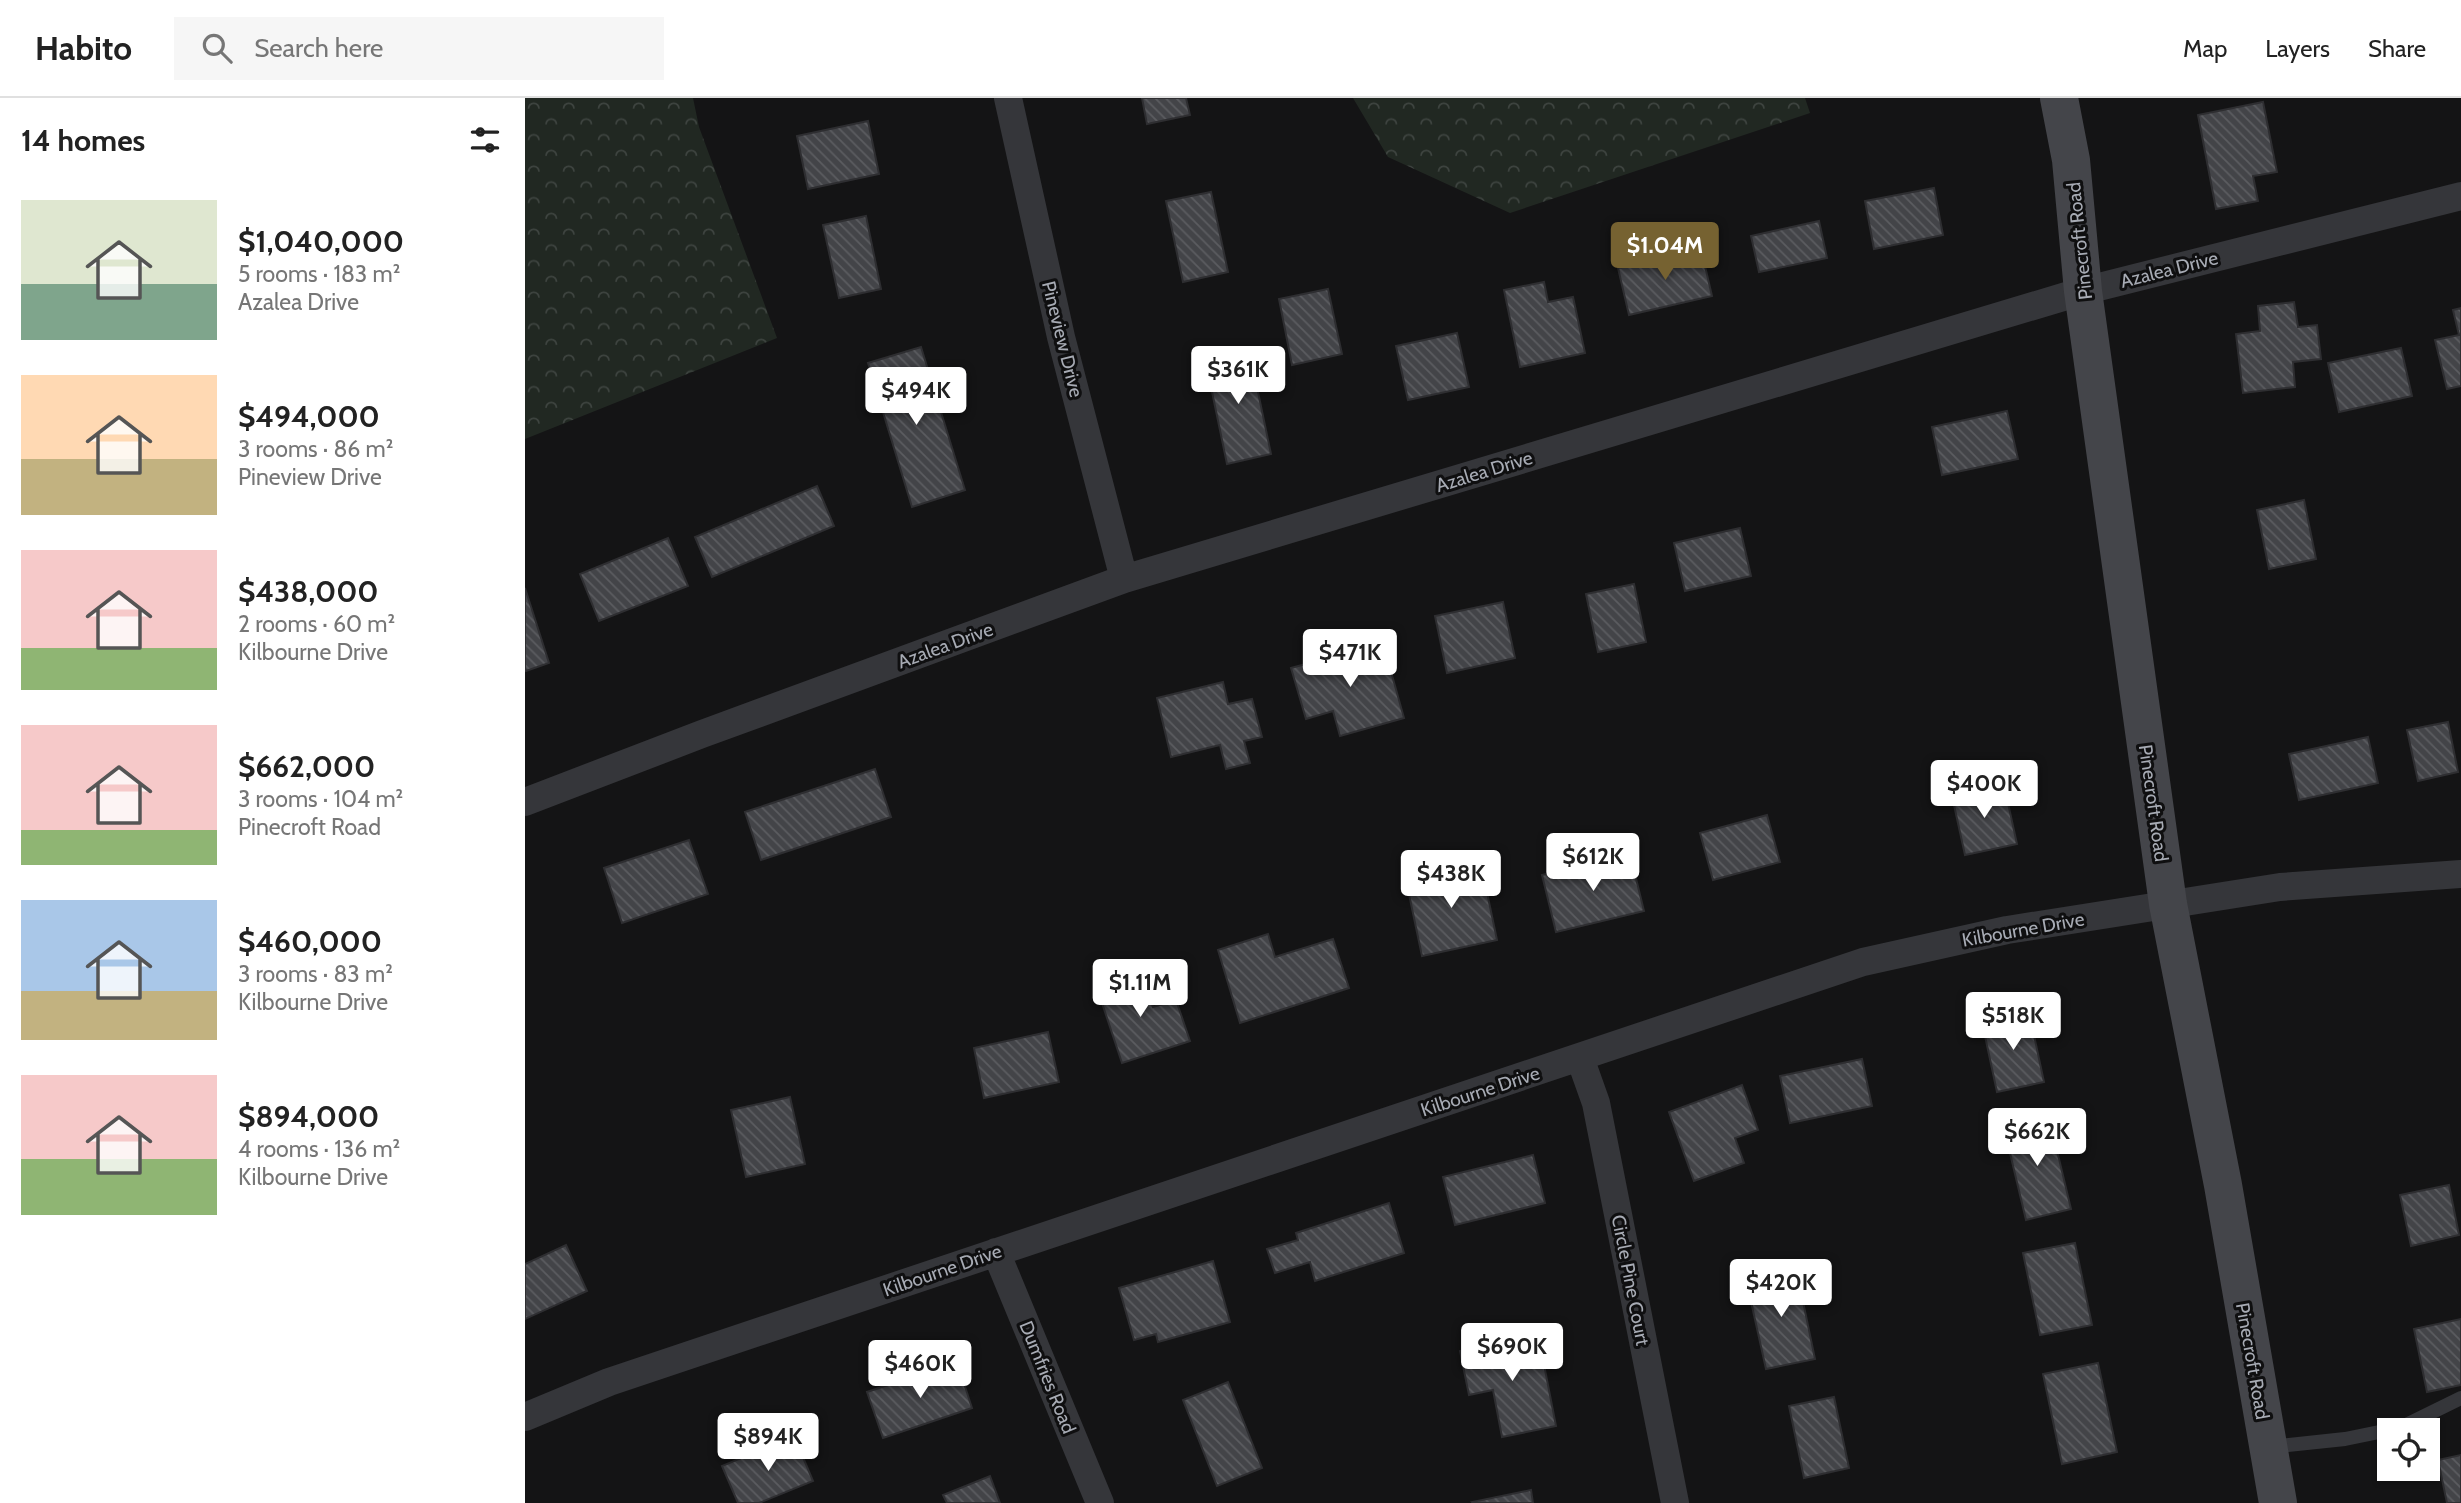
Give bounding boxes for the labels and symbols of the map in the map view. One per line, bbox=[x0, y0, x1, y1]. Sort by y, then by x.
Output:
street label: Pinecroft Road bbox=[2062, 181, 2097, 301]
pin: $1.04M bbox=[1608, 222, 1722, 282]
street label: Azalea Drive bbox=[2118, 246, 2221, 293]
street label: Pineview Drive bbox=[1037, 279, 1088, 400]
pin: $361K bbox=[1189, 346, 1287, 406]
pin: $494K bbox=[867, 368, 965, 427]
street label: Azalea Drive bbox=[1433, 446, 1536, 497]
street label: Azalea Drive bbox=[894, 617, 996, 673]
pin: $471K bbox=[1301, 630, 1399, 689]
street label: Pinecroft Road bbox=[2134, 743, 2173, 863]
pin: $400K bbox=[1935, 760, 2033, 820]
pin: $612K bbox=[1544, 834, 1642, 893]
pin: $438K bbox=[1402, 850, 1500, 910]
street label: Kilbourne Drive bbox=[1960, 907, 2086, 952]
pin: $1.11M bbox=[1083, 960, 1197, 1019]
pin: $518K bbox=[1964, 992, 2062, 1052]
street label: Kilbourne Drive bbox=[1418, 1061, 1543, 1122]
pin: $662K bbox=[1988, 1108, 2086, 1168]
street label: Circle Pine Court bbox=[1607, 1213, 1655, 1348]
street label: Kilbourne Drive bbox=[880, 1239, 1005, 1302]
pin: $420K bbox=[1732, 1260, 1830, 1319]
street label: Pinecroft Road bbox=[2231, 1301, 2274, 1421]
street label: Dumfries Road bbox=[1014, 1317, 1081, 1437]
pin: $690K bbox=[1463, 1324, 1561, 1383]
pin: $460K bbox=[871, 1340, 969, 1400]
pin: $894K bbox=[719, 1414, 817, 1473]

